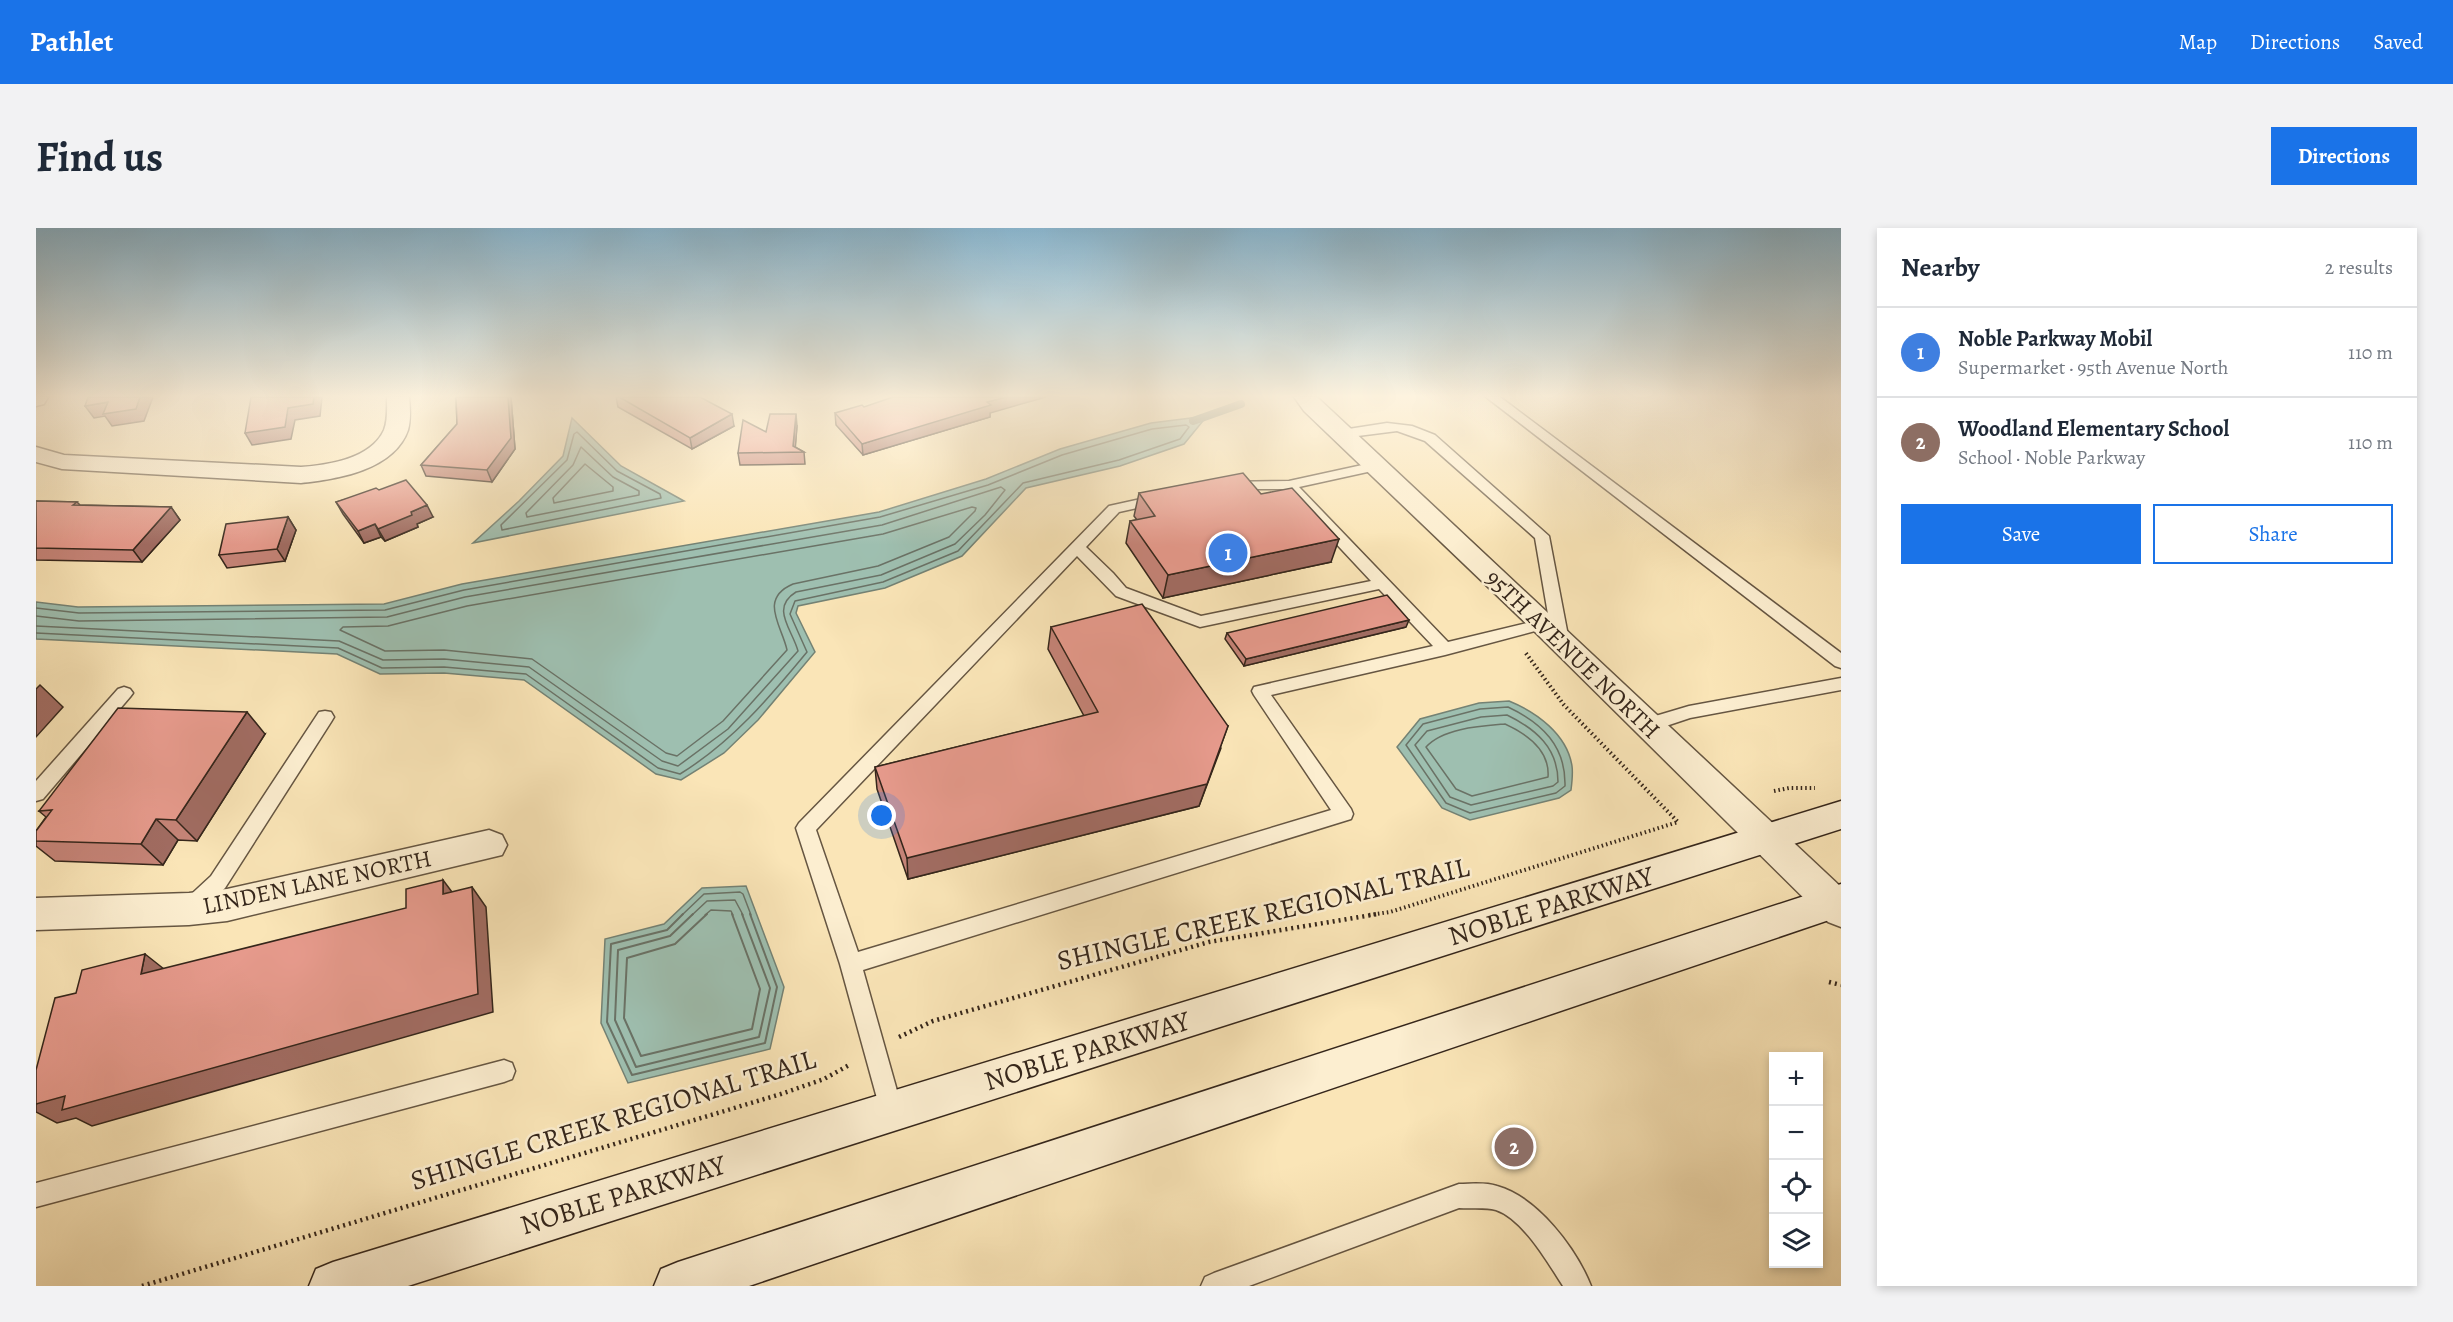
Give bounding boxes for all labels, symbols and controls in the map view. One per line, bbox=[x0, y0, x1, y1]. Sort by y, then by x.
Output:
text: Pathlet bbox=[30, 23, 113, 61]
text: Map bbox=[2179, 28, 2217, 56]
text: Directions bbox=[2250, 28, 2340, 56]
text: Saved bbox=[2373, 28, 2423, 56]
button: Directions bbox=[2271, 127, 2417, 185]
text: Find us bbox=[36, 128, 163, 185]
text: Nearby bbox=[1901, 250, 1980, 285]
text: 2 results bbox=[2325, 254, 2393, 281]
text: Noble Parkway Mobil bbox=[1958, 324, 2152, 354]
text: 1 bbox=[1917, 339, 1924, 366]
text: 110 m bbox=[2348, 339, 2393, 366]
text: Supermarket · 95th Avenue North bbox=[1958, 354, 2229, 381]
text: Woodland Elementary School bbox=[1958, 414, 2229, 444]
text: 2 bbox=[1916, 429, 1925, 456]
text: 110 m bbox=[2348, 429, 2393, 456]
text: School · Noble Parkway bbox=[1958, 444, 2145, 471]
button: Save bbox=[1901, 504, 2141, 564]
button: Share bbox=[2153, 504, 2393, 564]
pin: 1 bbox=[1208, 530, 1248, 576]
street label: 95TH AVENUE NORTH bbox=[1479, 562, 1667, 746]
your location bbox=[867, 801, 896, 830]
street label: LINDEN LANE NORTH bbox=[200, 842, 434, 922]
street label: SHINGLE CREEK REGIONAL TRAIL bbox=[1053, 848, 1474, 980]
street label: NOBLE PARKWAY bbox=[1444, 856, 1659, 955]
street label: NOBLE PARKWAY bbox=[980, 1001, 1195, 1100]
street label: SHINGLE CREEK REGIONAL TRAIL bbox=[406, 1040, 821, 1200]
map controls bbox=[1769, 1052, 1823, 1268]
button: + bbox=[1769, 1052, 1823, 1106]
button: − bbox=[1769, 1106, 1823, 1160]
pin: 2 bbox=[1494, 1124, 1534, 1170]
street label: NOBLE PARKWAY bbox=[516, 1145, 731, 1244]
button: locate bbox=[1769, 1160, 1823, 1214]
button: layers bbox=[1769, 1214, 1823, 1268]

